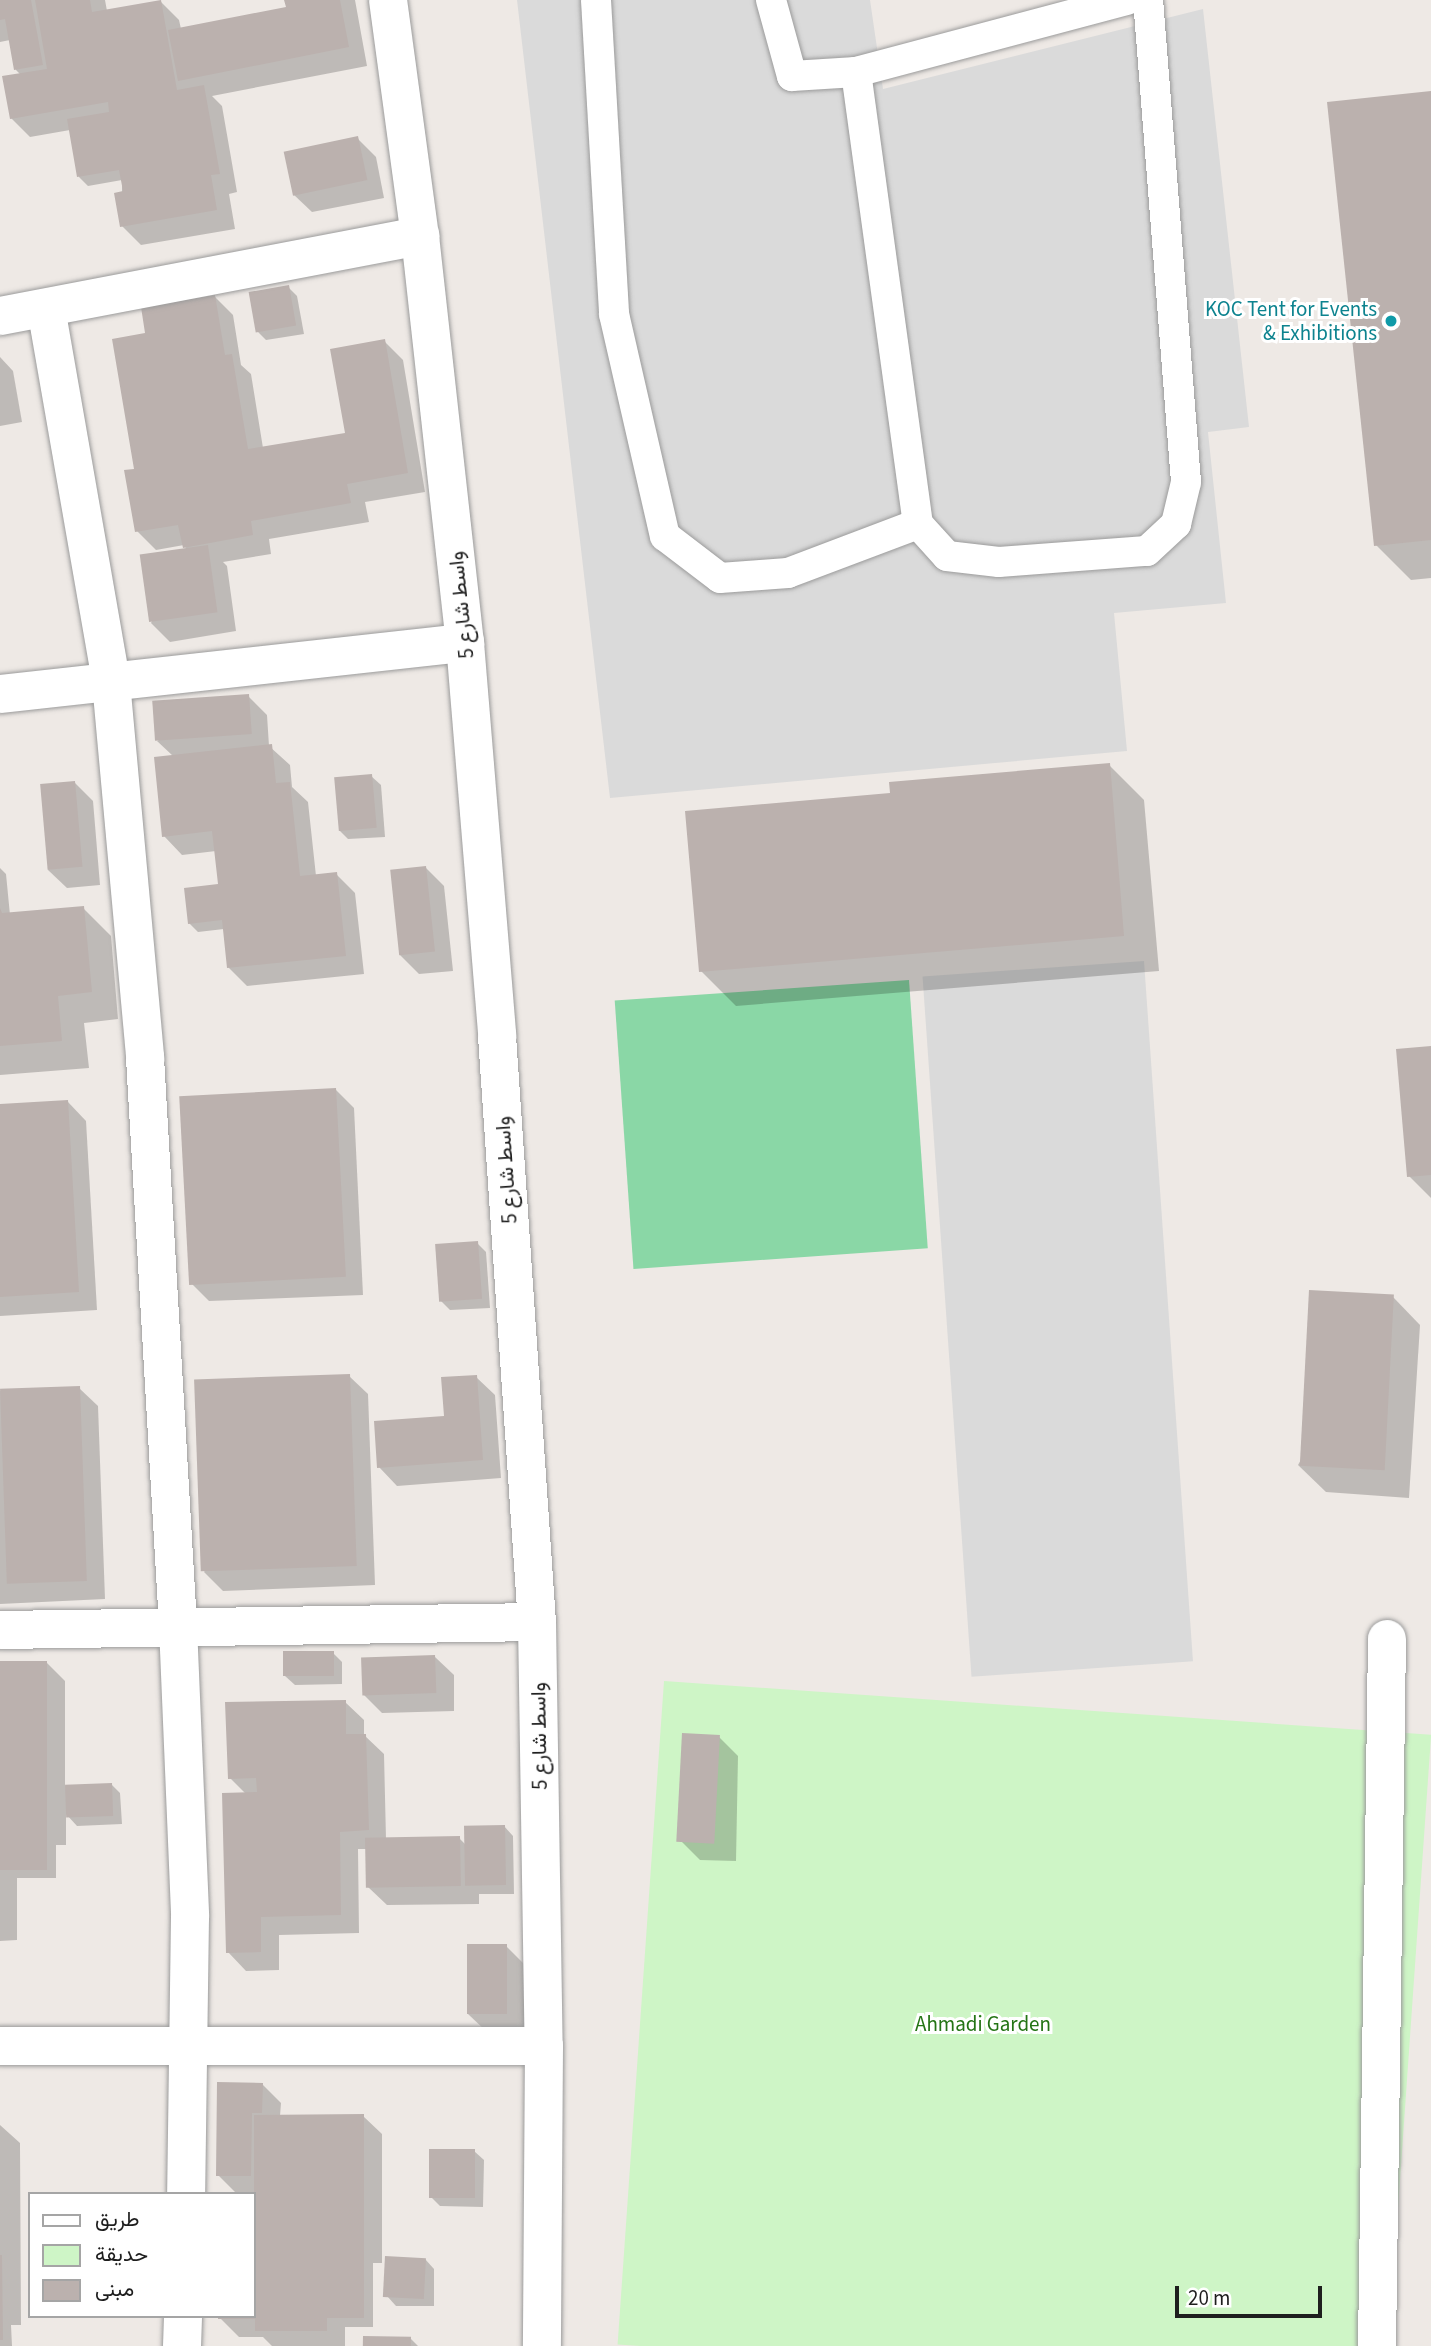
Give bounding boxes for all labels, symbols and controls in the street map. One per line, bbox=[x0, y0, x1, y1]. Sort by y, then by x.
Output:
place label: KOC Tent for Events & Exhibitions bbox=[1205, 296, 1377, 346]
marker: KOC Tent for Events & Exhibitions bbox=[1383, 313, 1399, 329]
street label: واسط شارع 5 bbox=[443, 550, 479, 660]
street label: واسط شارع 5 bbox=[490, 1115, 522, 1225]
street label: واسط شارع 5 bbox=[525, 1682, 553, 1790]
park label: Ahmadi Garden bbox=[915, 2011, 1051, 2037]
legend bbox=[28, 2192, 256, 2318]
text: طريق bbox=[95, 2204, 140, 2234]
text: حديقة bbox=[95, 2239, 148, 2269]
scale bar bbox=[1179, 2272, 1326, 2316]
text: مبنى bbox=[95, 2274, 134, 2304]
text: 20 m bbox=[1188, 2283, 1230, 2313]

